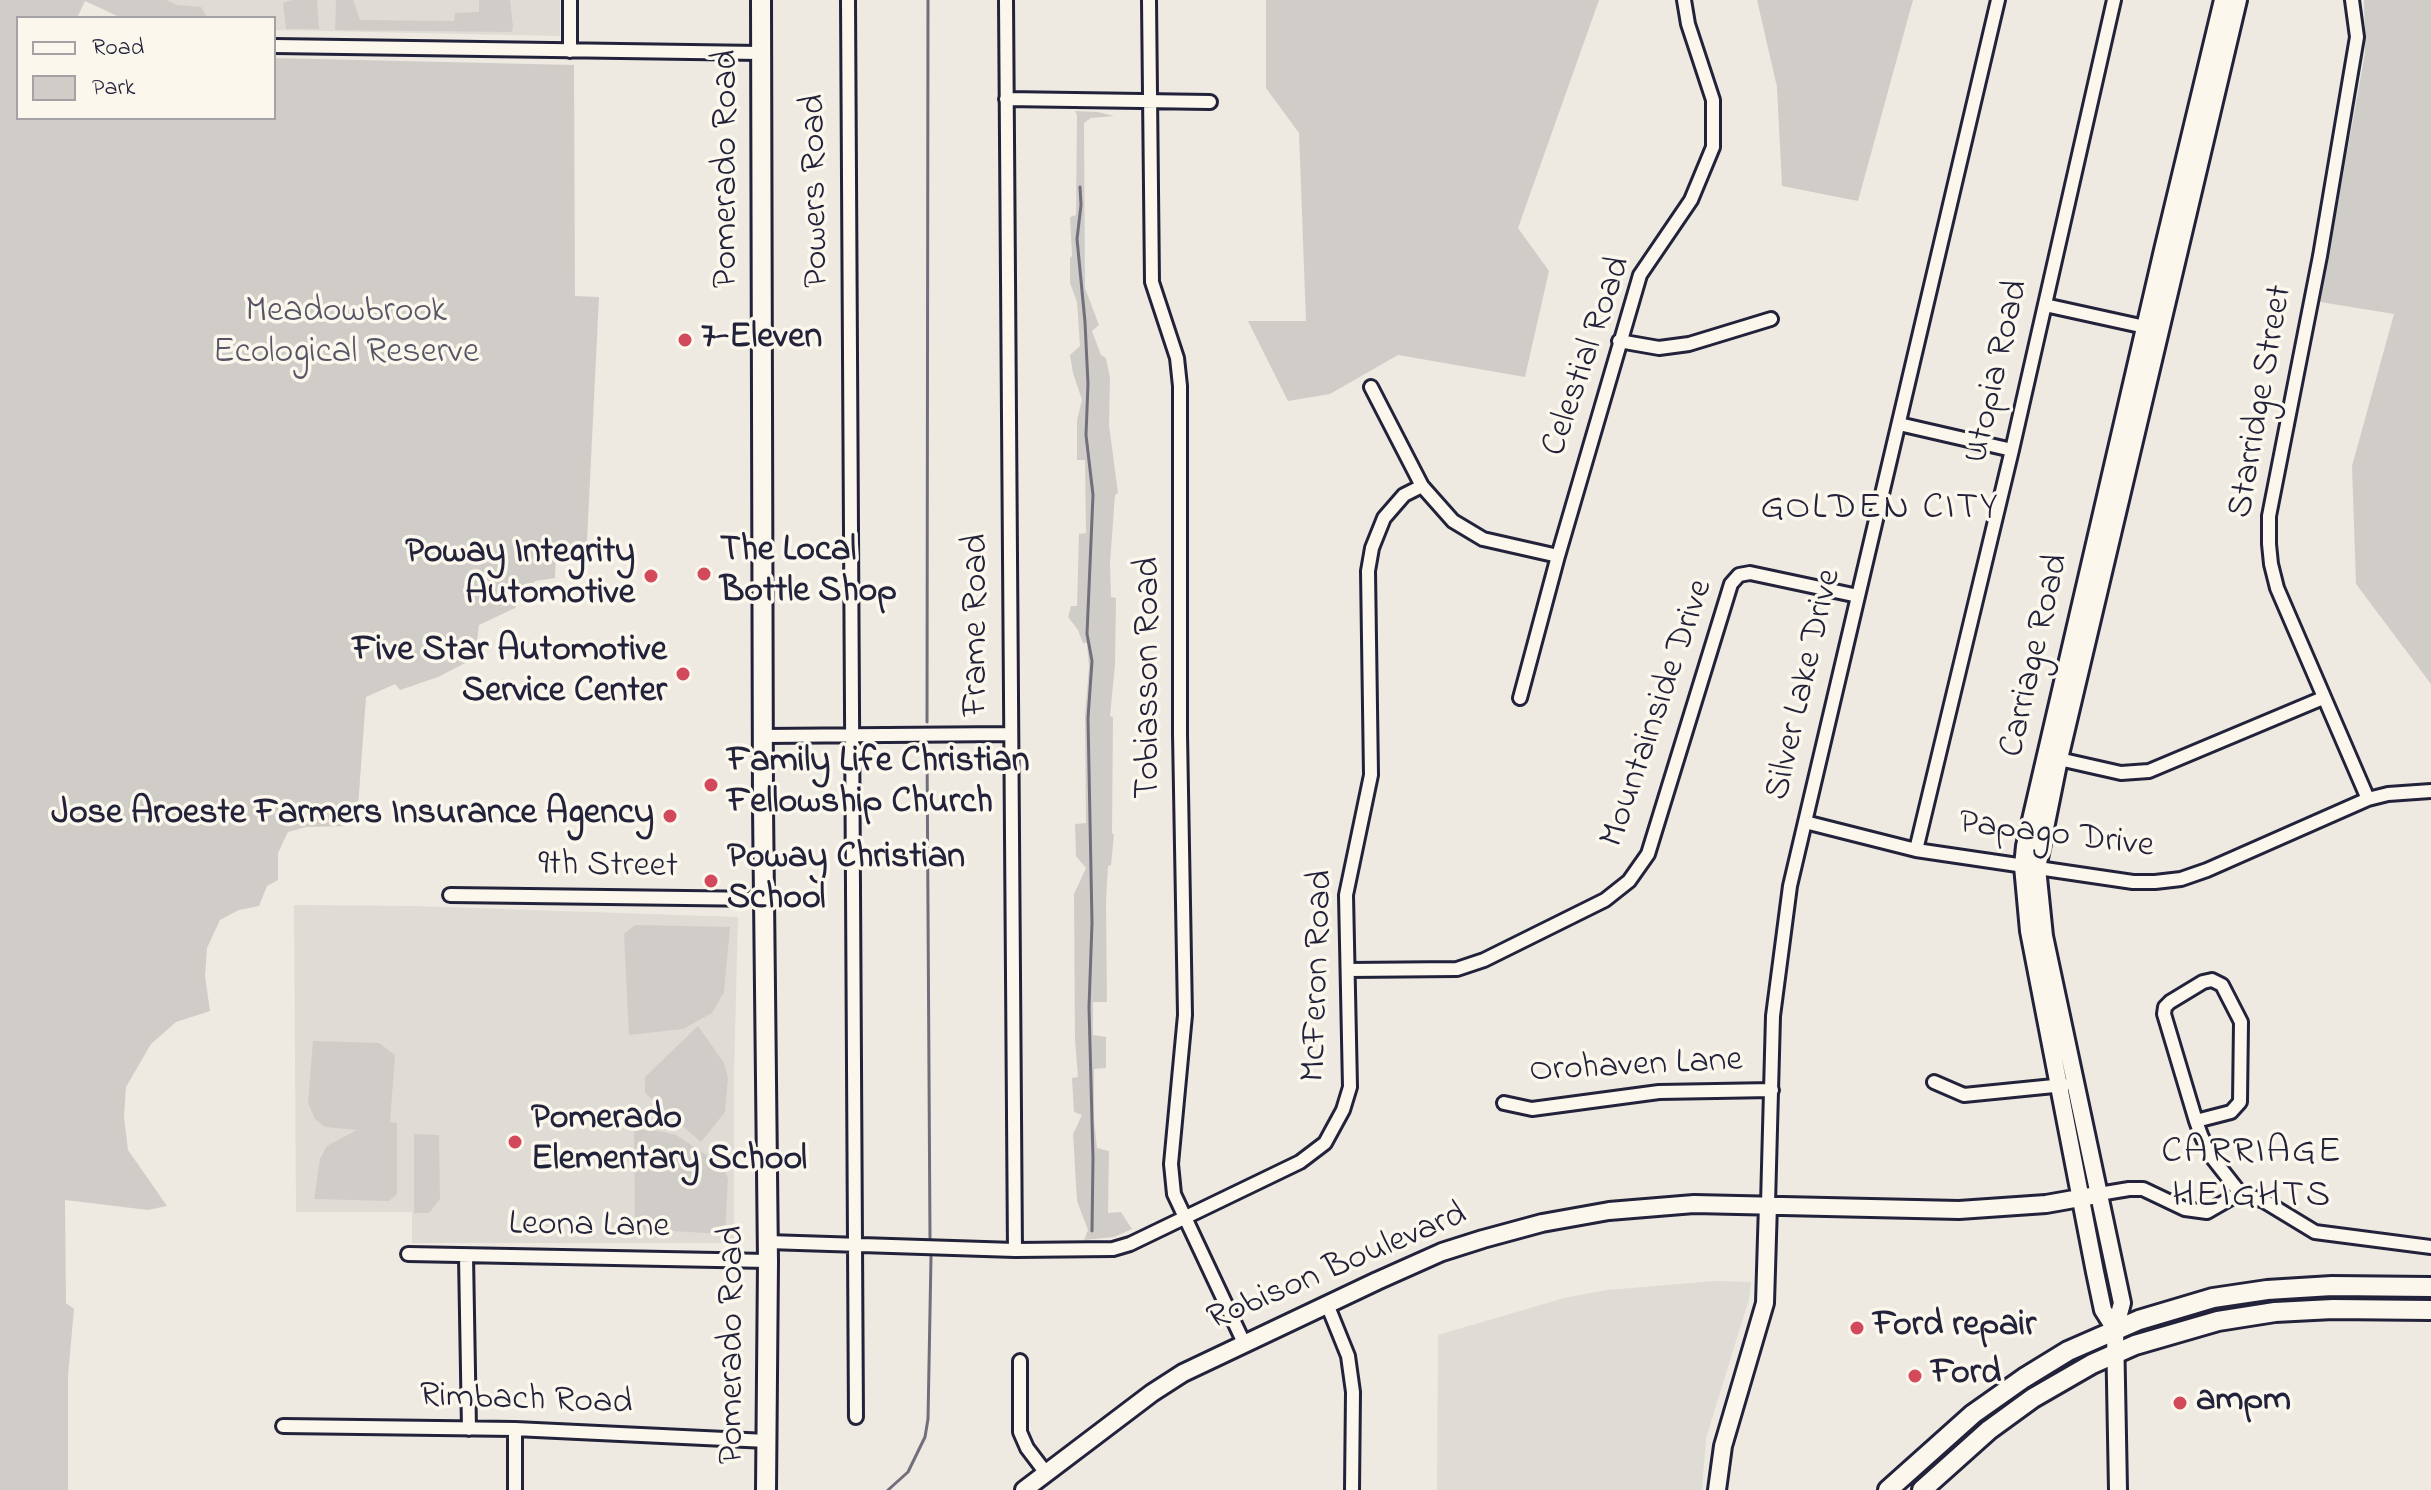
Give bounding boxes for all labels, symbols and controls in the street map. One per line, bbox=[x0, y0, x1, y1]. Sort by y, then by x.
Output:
legend bbox=[16, 16, 276, 120]
text: Road bbox=[92, 31, 144, 66]
street label: Pomerado Road bbox=[707, 50, 751, 288]
text: Park bbox=[92, 71, 135, 106]
street label: Powers Road bbox=[795, 94, 841, 288]
street label: Celestial Road bbox=[1535, 252, 1643, 462]
street label: Utopia Road bbox=[1957, 276, 2041, 468]
street label: Starridge Street bbox=[2221, 282, 2305, 522]
park label: Meadowbrook Ecological Reserve bbox=[213, 292, 479, 377]
place label: 7-Eleven bbox=[701, 318, 822, 362]
marker: 7-Eleven bbox=[676, 331, 694, 349]
district label: GOLDEN CITY bbox=[1761, 488, 1999, 534]
place label: The Local Bottle Shop bbox=[720, 531, 897, 616]
place label: Poway Integrity Automotive bbox=[405, 533, 635, 618]
street label: Frame Road bbox=[957, 534, 1001, 716]
street label: Carriage Road bbox=[1993, 550, 2081, 762]
street label: Tobiasson Road bbox=[1129, 557, 1173, 799]
marker: The Local Bottle Shop bbox=[695, 565, 713, 583]
street label: Silver Lake Drive bbox=[1758, 565, 1854, 805]
marker: Poway Integrity Automotive bbox=[642, 567, 660, 585]
street label: Mountainside Drive bbox=[1593, 575, 1725, 853]
place label: Five Star Automotive Service Center bbox=[352, 631, 667, 716]
marker: Five Star Automotive Service Center bbox=[674, 665, 692, 683]
place label: Family Life Christian Fellowship Church bbox=[727, 742, 1029, 827]
marker: Family Life Christian Fellowship Church bbox=[702, 776, 720, 794]
place label: Jose Aroeste Farmers Insurance Agency bbox=[51, 794, 654, 838]
street label: Papago Drive bbox=[1956, 804, 2156, 870]
marker: Jose Aroeste Farmers Insurance Agency bbox=[661, 807, 679, 825]
place label: Poway Christian School bbox=[727, 838, 965, 923]
street label: 9th Street bbox=[538, 845, 678, 891]
street label: McFeron Road bbox=[1295, 869, 1345, 1083]
marker: Poway Christian School bbox=[702, 872, 720, 890]
street label: Orohaven Lane bbox=[1528, 1041, 1744, 1095]
place label: Pomerado Elementary School bbox=[531, 1099, 807, 1184]
district label: CARRIAGE HEIGHTS bbox=[2161, 1132, 2343, 1222]
marker: Pomerado Elementary School bbox=[506, 1133, 524, 1151]
street label: Robison Boulevard bbox=[1202, 1195, 1474, 1343]
street label: Leona Lane bbox=[508, 1205, 670, 1251]
street label: Pomerado Road bbox=[713, 1226, 757, 1464]
place label: Ford repair bbox=[1873, 1306, 2036, 1350]
marker: Ford repair bbox=[1848, 1319, 1866, 1337]
place label: Ford bbox=[1931, 1354, 2001, 1398]
marker: Ford bbox=[1906, 1367, 1924, 1385]
street label: Rimbach Road bbox=[419, 1377, 633, 1427]
place label: ampm bbox=[2196, 1381, 2291, 1425]
marker: ampm bbox=[2171, 1394, 2189, 1412]

